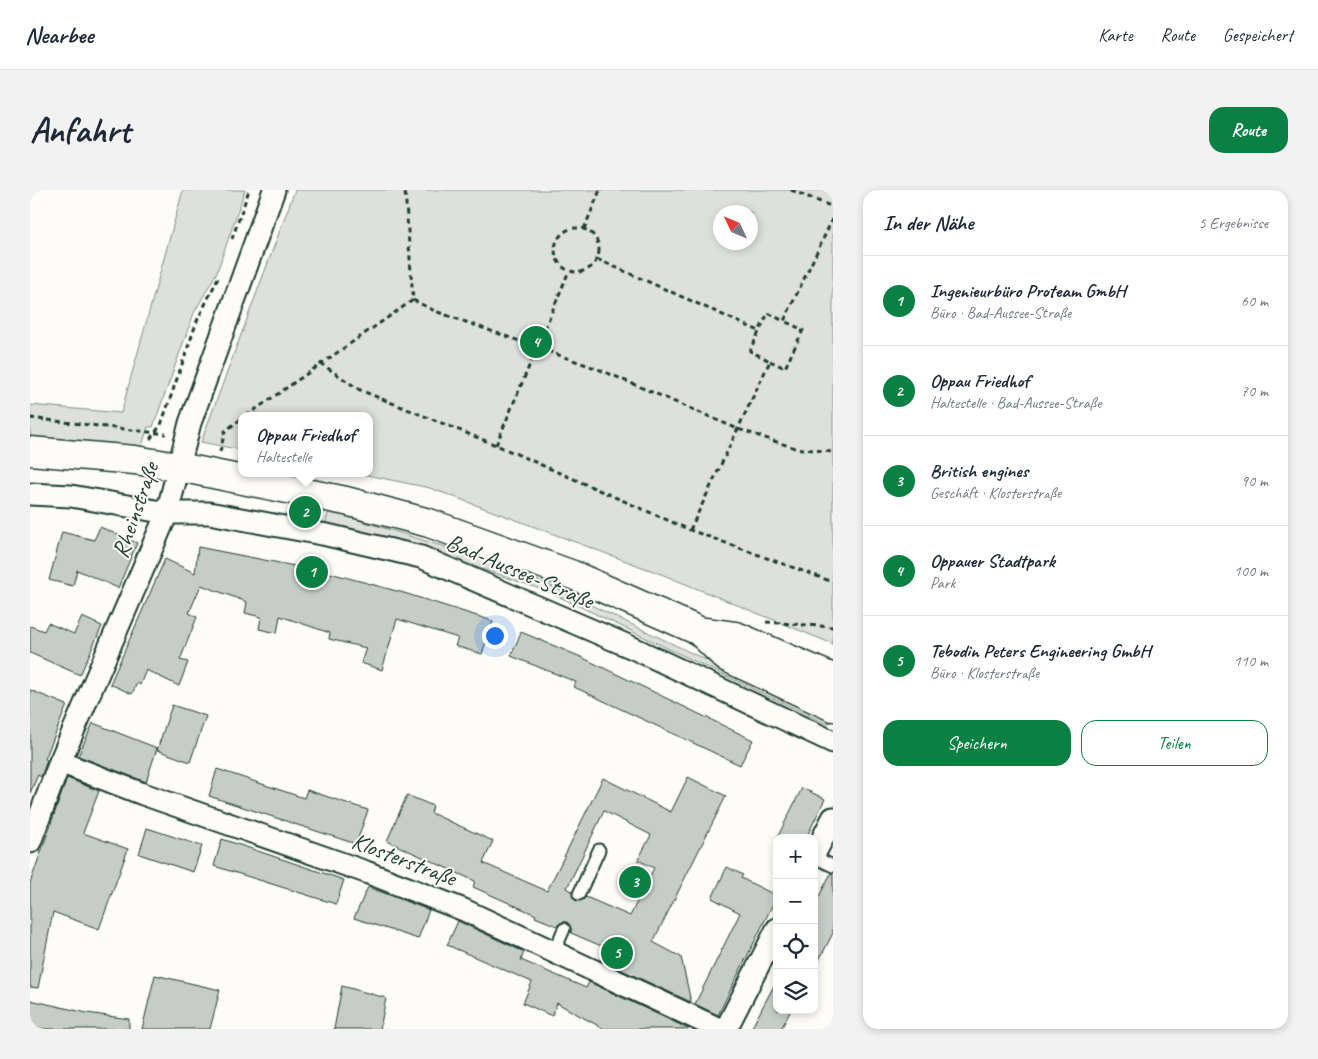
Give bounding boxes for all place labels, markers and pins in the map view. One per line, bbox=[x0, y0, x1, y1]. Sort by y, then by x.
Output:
pin: 4 bbox=[520, 323, 552, 361]
pin: 2 bbox=[289, 493, 321, 531]
pin: 1 bbox=[296, 553, 328, 591]
pin: 3 bbox=[619, 863, 651, 901]
pin: 5 bbox=[601, 934, 633, 972]

